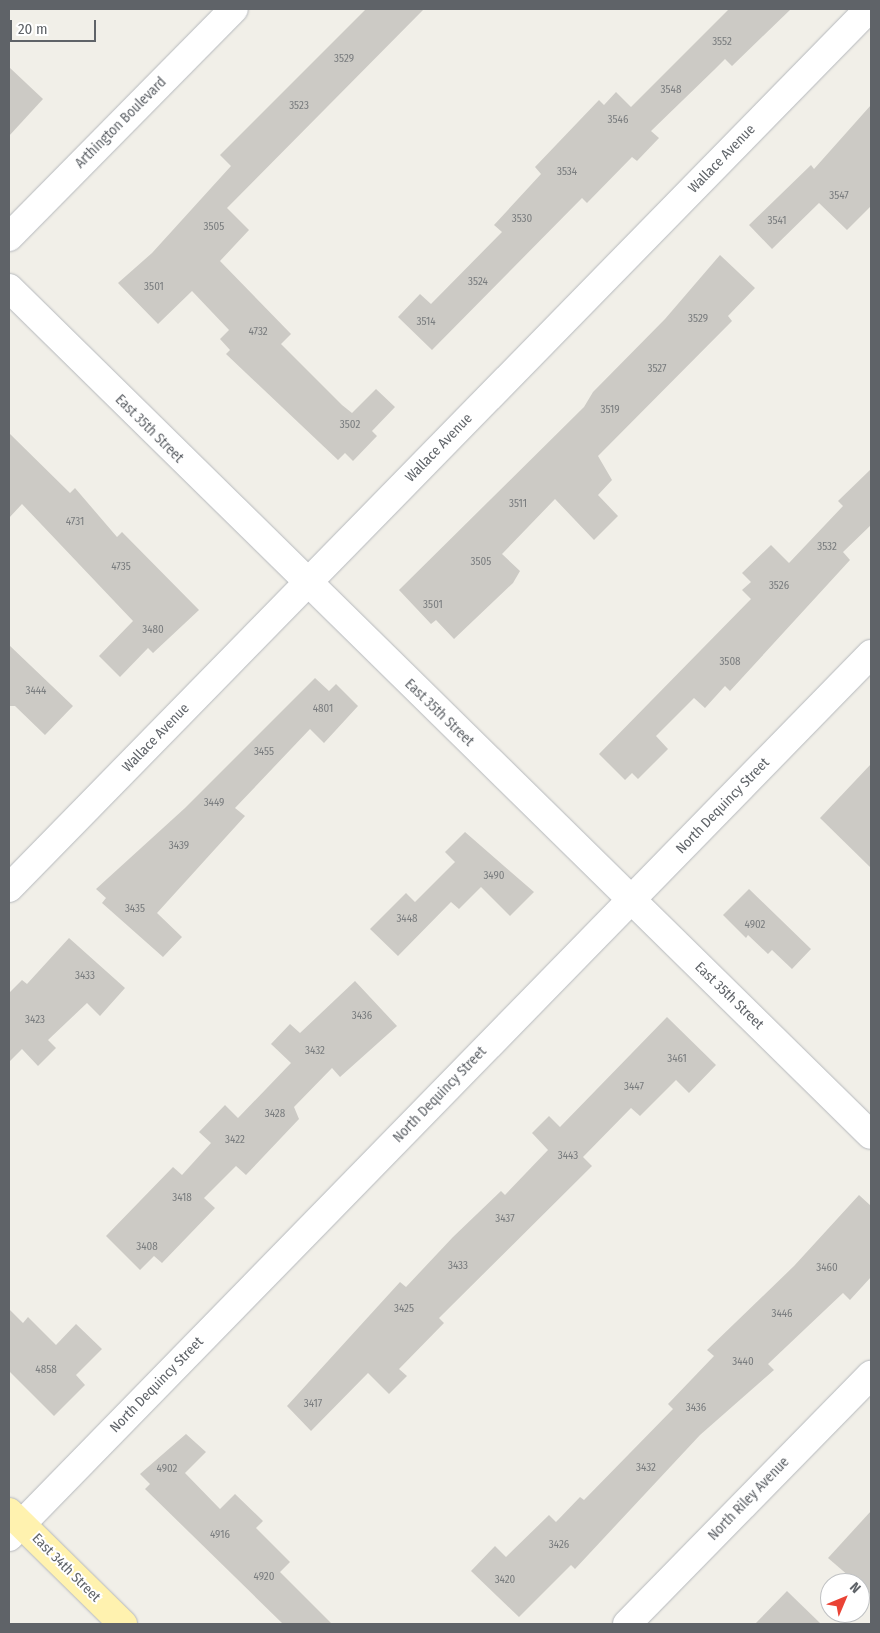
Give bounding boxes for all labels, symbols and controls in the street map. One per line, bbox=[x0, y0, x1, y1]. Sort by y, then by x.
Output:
scale bar bbox=[12, 10, 99, 42]
text: 20 m bbox=[18, 20, 48, 38]
house number: 3552 bbox=[712, 35, 732, 49]
house number: 3529 bbox=[334, 52, 354, 66]
street label: Arthington Boulevard bbox=[72, 74, 170, 172]
house number: 3548 bbox=[661, 83, 681, 97]
house number: 3523 bbox=[289, 99, 309, 113]
house number: 3546 bbox=[608, 113, 628, 127]
street label: Wallace Avenue bbox=[685, 121, 759, 197]
house number: 3534 bbox=[557, 165, 577, 179]
house number: 3547 bbox=[829, 189, 849, 203]
house number: 3530 bbox=[512, 212, 532, 226]
house number: 3541 bbox=[767, 214, 787, 228]
house number: 3505 bbox=[204, 220, 224, 234]
house number: 3524 bbox=[468, 275, 488, 289]
house number: 3501 bbox=[144, 280, 164, 294]
house number: 3529 bbox=[688, 312, 708, 326]
house number: 3514 bbox=[416, 315, 436, 329]
house number: 4732 bbox=[248, 325, 268, 339]
house number: 3527 bbox=[647, 362, 667, 376]
street label: East 35th Street bbox=[111, 391, 187, 467]
house number: 3519 bbox=[600, 403, 620, 417]
street label: Wallace Avenue bbox=[402, 410, 476, 486]
house number: 3502 bbox=[340, 418, 360, 432]
house number: 3511 bbox=[509, 497, 527, 511]
house number: 4731 bbox=[66, 515, 84, 529]
house number: 3532 bbox=[817, 540, 837, 554]
house number: 3505 bbox=[471, 555, 491, 569]
house number: 4735 bbox=[111, 560, 131, 574]
house number: 3526 bbox=[769, 579, 789, 593]
house number: 3501 bbox=[423, 598, 443, 612]
house number: 3480 bbox=[142, 623, 164, 637]
house number: 3508 bbox=[719, 655, 741, 669]
street label: East 35th Street bbox=[401, 676, 477, 750]
house number: 3444 bbox=[26, 684, 46, 698]
street label: Wallace Avenue bbox=[119, 700, 193, 776]
house number: 4801 bbox=[313, 702, 333, 716]
house number: 3455 bbox=[254, 745, 274, 759]
street label: North Dequincy Street bbox=[673, 755, 773, 857]
house number: 3449 bbox=[204, 796, 224, 810]
house number: 3439 bbox=[169, 839, 189, 853]
house number: 3490 bbox=[483, 869, 505, 883]
house number: 3435 bbox=[125, 902, 145, 916]
house number: 3448 bbox=[396, 912, 418, 926]
house number: 4902 bbox=[745, 918, 765, 932]
street label: East 35th Street bbox=[691, 959, 767, 1033]
house number: 3433 bbox=[75, 969, 95, 983]
house number: 3436 bbox=[352, 1009, 372, 1023]
house number: 3423 bbox=[25, 1013, 45, 1027]
house number: 3432 bbox=[305, 1044, 325, 1058]
street label: North Dequincy Street bbox=[390, 1044, 490, 1146]
house number: 3461 bbox=[667, 1052, 687, 1066]
house number: 3447 bbox=[624, 1080, 644, 1094]
house number: 3428 bbox=[265, 1107, 285, 1121]
house number: 3422 bbox=[225, 1133, 245, 1147]
house number: 3443 bbox=[558, 1149, 578, 1163]
house number: 3418 bbox=[172, 1191, 192, 1205]
house number: 3437 bbox=[495, 1212, 515, 1226]
house number: 3408 bbox=[136, 1240, 158, 1254]
house number: 3433 bbox=[448, 1259, 468, 1273]
house number: 3460 bbox=[816, 1261, 838, 1275]
house number: 3425 bbox=[394, 1302, 414, 1316]
house number: 3446 bbox=[771, 1307, 793, 1321]
street label: North Dequincy Street bbox=[107, 1334, 207, 1436]
house number: 3440 bbox=[732, 1355, 754, 1369]
house number: 4858 bbox=[35, 1363, 57, 1377]
house number: 3417 bbox=[304, 1397, 322, 1411]
house number: 3436 bbox=[686, 1401, 706, 1415]
street label: North Riley Avenue bbox=[705, 1454, 793, 1544]
house number: 3432 bbox=[636, 1461, 656, 1475]
house number: 4902 bbox=[157, 1462, 177, 1476]
house number: 4916 bbox=[210, 1528, 230, 1542]
street label: East 34th Street bbox=[28, 1530, 104, 1606]
house number: 3426 bbox=[549, 1538, 569, 1552]
house number: 4920 bbox=[254, 1570, 274, 1584]
house number: 3420 bbox=[495, 1573, 515, 1587]
north arrow bbox=[820, 1573, 870, 1623]
text: N bbox=[846, 1579, 864, 1597]

